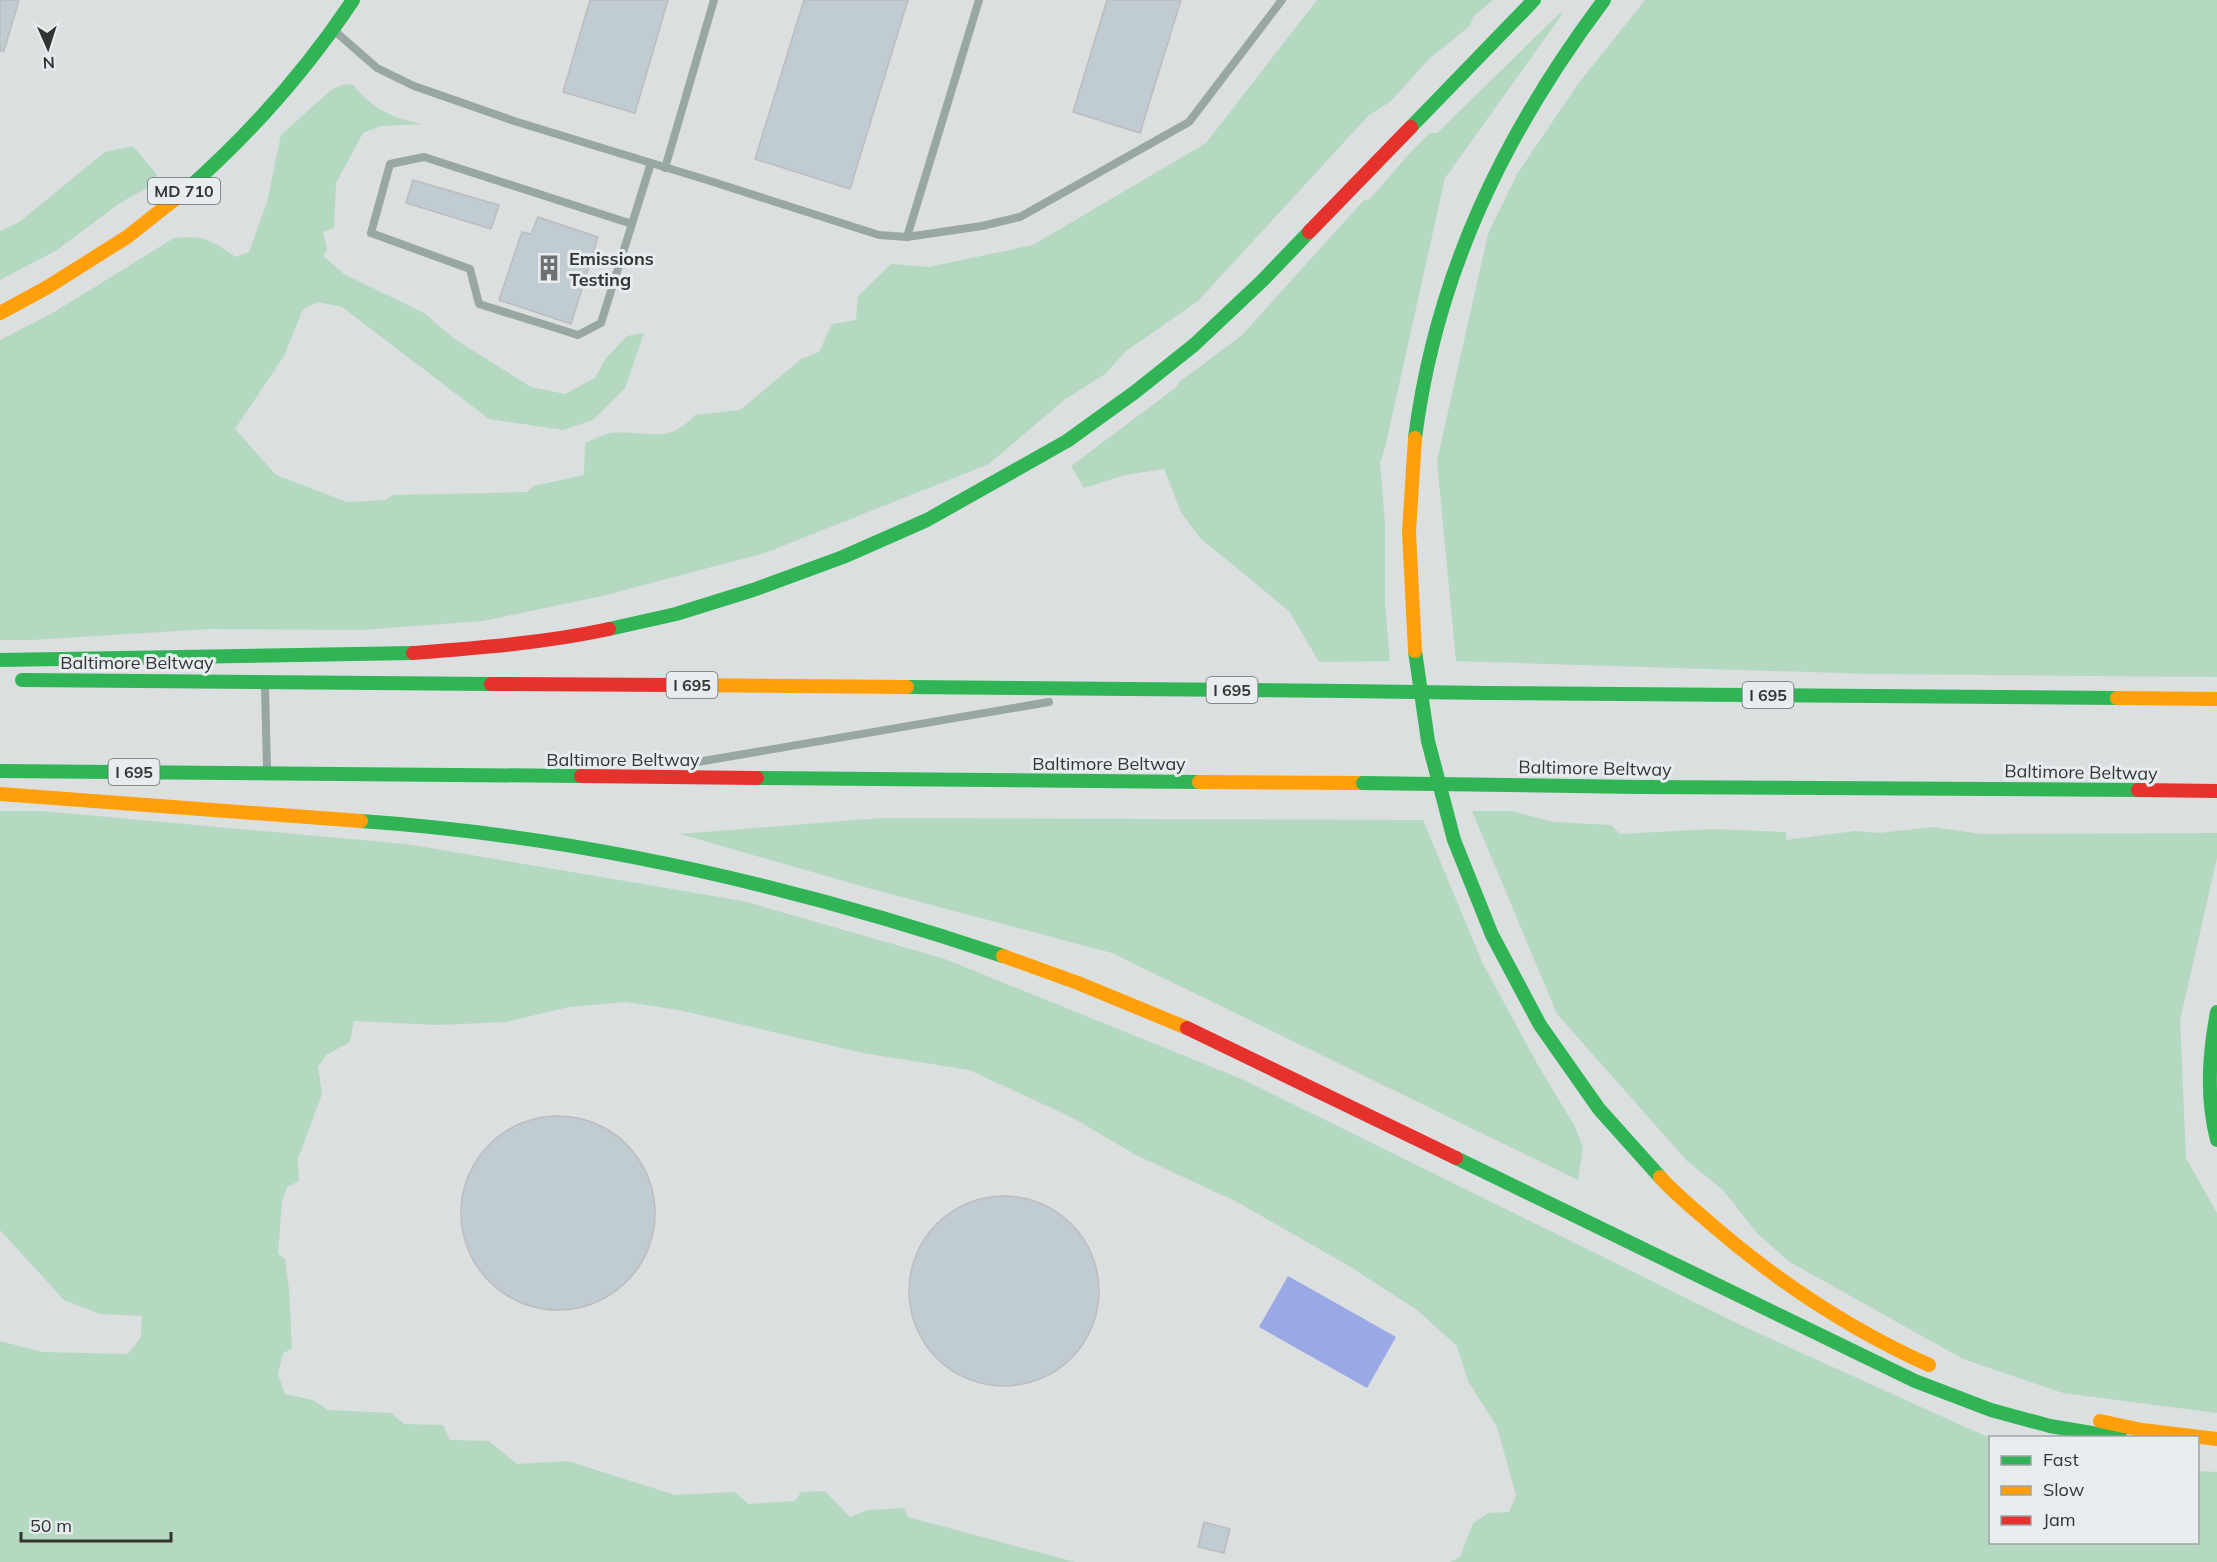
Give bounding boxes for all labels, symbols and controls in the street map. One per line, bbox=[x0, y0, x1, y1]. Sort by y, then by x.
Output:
north arrow bbox=[18, 18, 78, 78]
text: N bbox=[42, 53, 55, 73]
road number: MD 710 bbox=[148, 178, 220, 204]
place label: Emissions Testing bbox=[569, 247, 654, 291]
building icon: Emissions Testing bbox=[534, 253, 564, 283]
street label: Baltimore Beltway bbox=[60, 651, 214, 674]
road number: I 695 bbox=[666, 672, 718, 698]
road number: I 695 bbox=[1206, 677, 1258, 703]
road number: I 695 bbox=[1742, 682, 1794, 708]
street label: Baltimore Beltway bbox=[546, 748, 700, 771]
street label: Baltimore Beltway bbox=[1032, 752, 1186, 775]
street label: Baltimore Beltway bbox=[1518, 755, 1672, 781]
road number: I 695 bbox=[108, 759, 160, 785]
street label: Baltimore Beltway bbox=[2004, 759, 2158, 785]
legend bbox=[1989, 1436, 2199, 1544]
text: Fast bbox=[2043, 1448, 2079, 1471]
text: Slow bbox=[2043, 1478, 2085, 1501]
scale bar bbox=[21, 1505, 171, 1543]
text: Jam bbox=[2043, 1508, 2076, 1531]
text: 50 m bbox=[30, 1514, 72, 1537]

